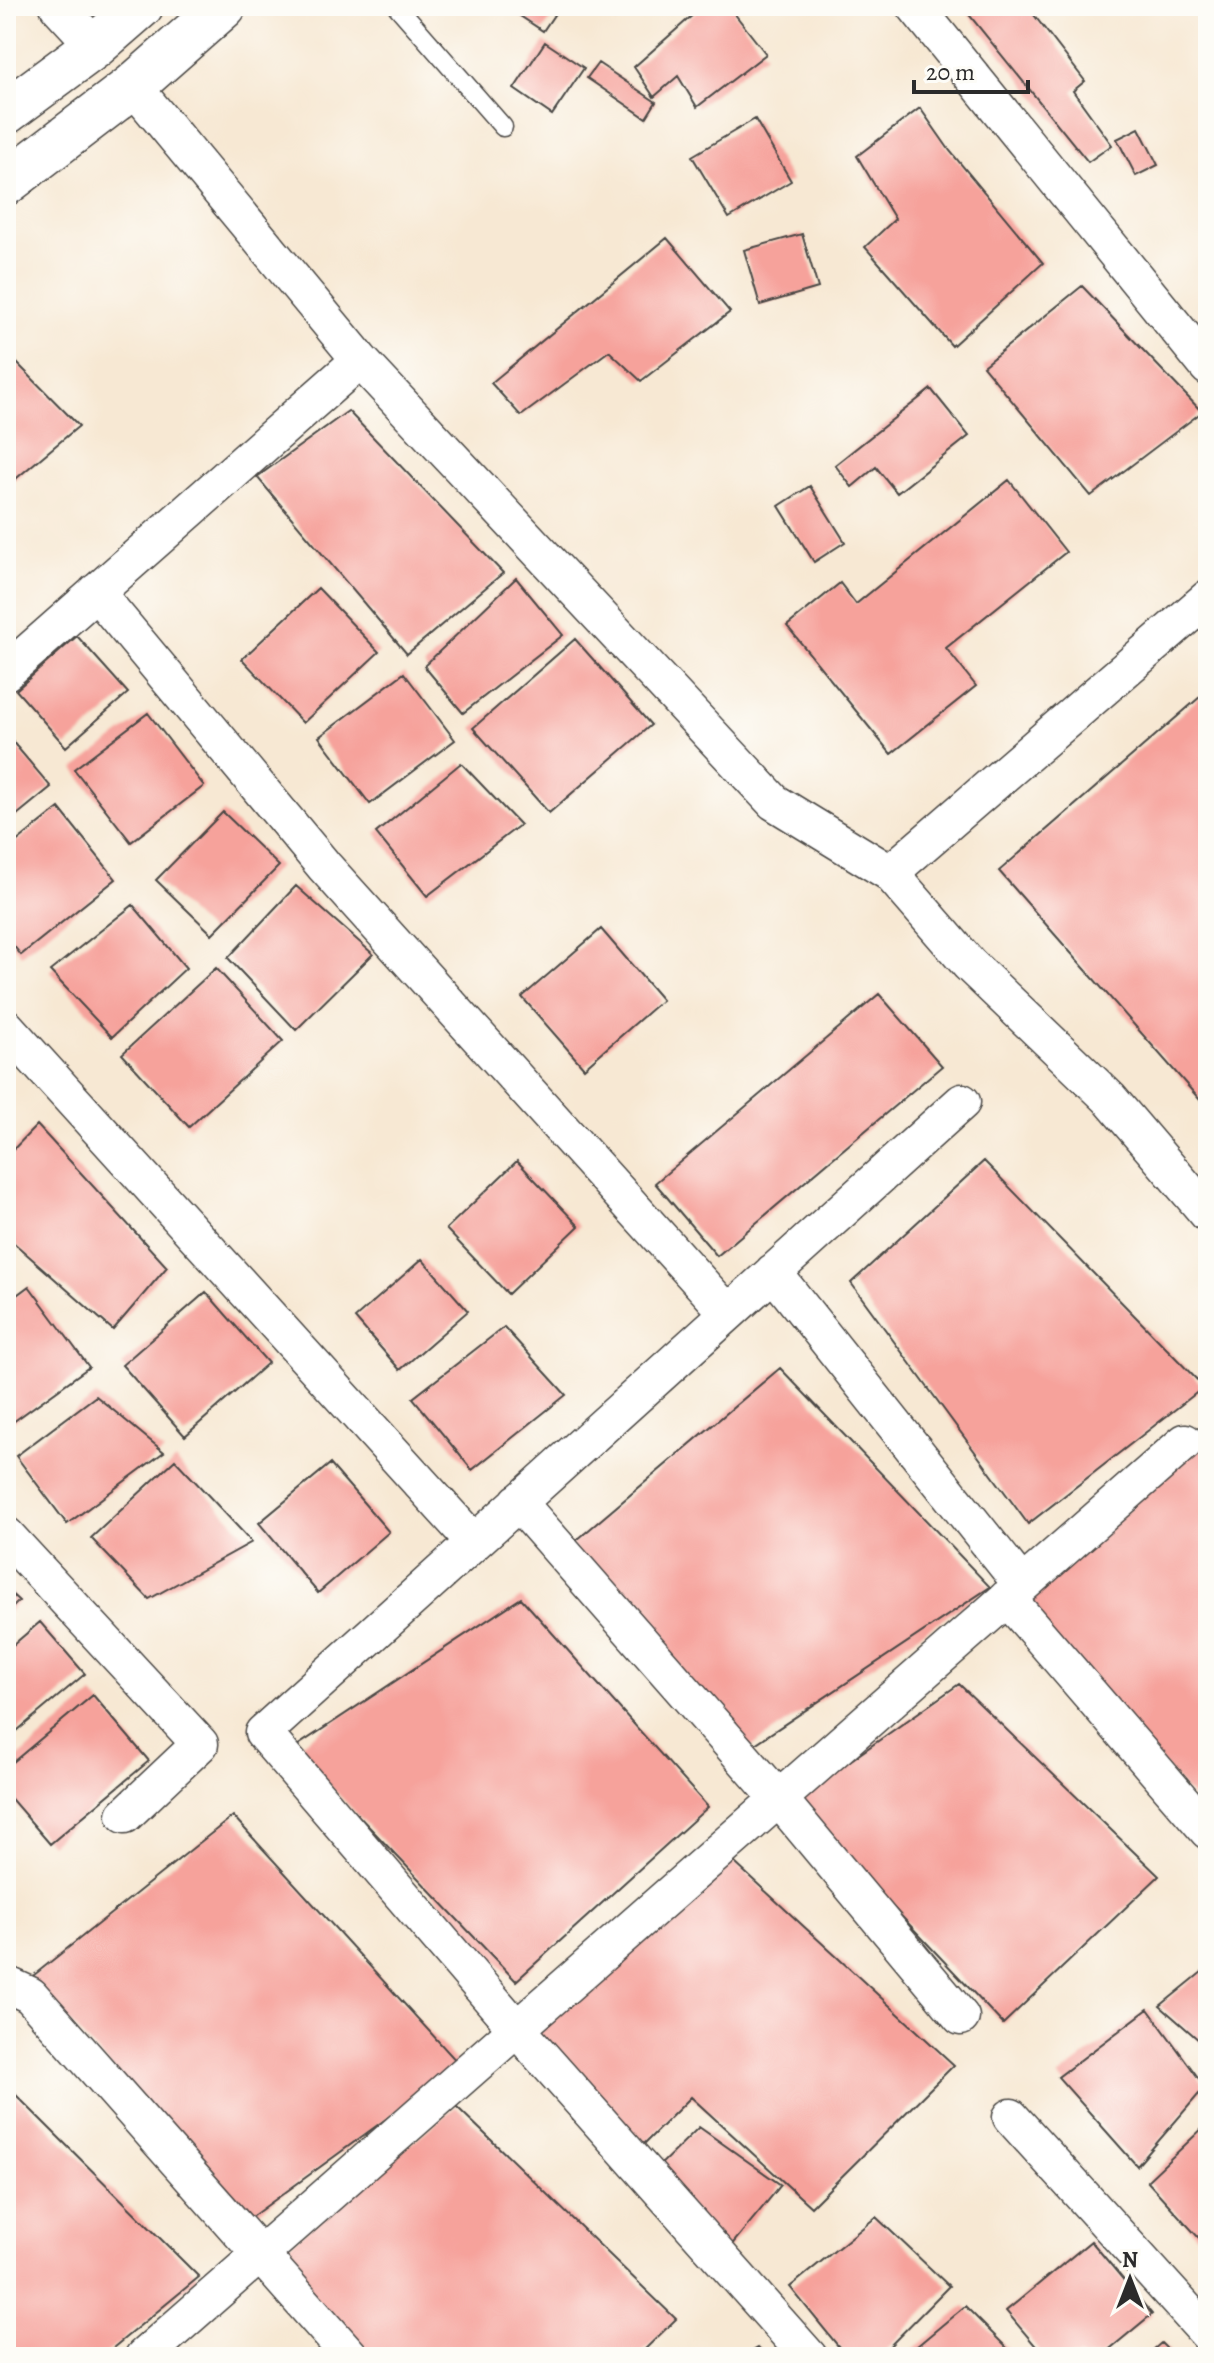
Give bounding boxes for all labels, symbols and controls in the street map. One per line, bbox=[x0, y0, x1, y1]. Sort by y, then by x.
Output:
scale bar bbox=[914, 44, 1028, 94]
text: 20 m bbox=[926, 56, 975, 88]
north arrow bbox=[1090, 2239, 1170, 2319]
text: N bbox=[1122, 2245, 1138, 2275]

